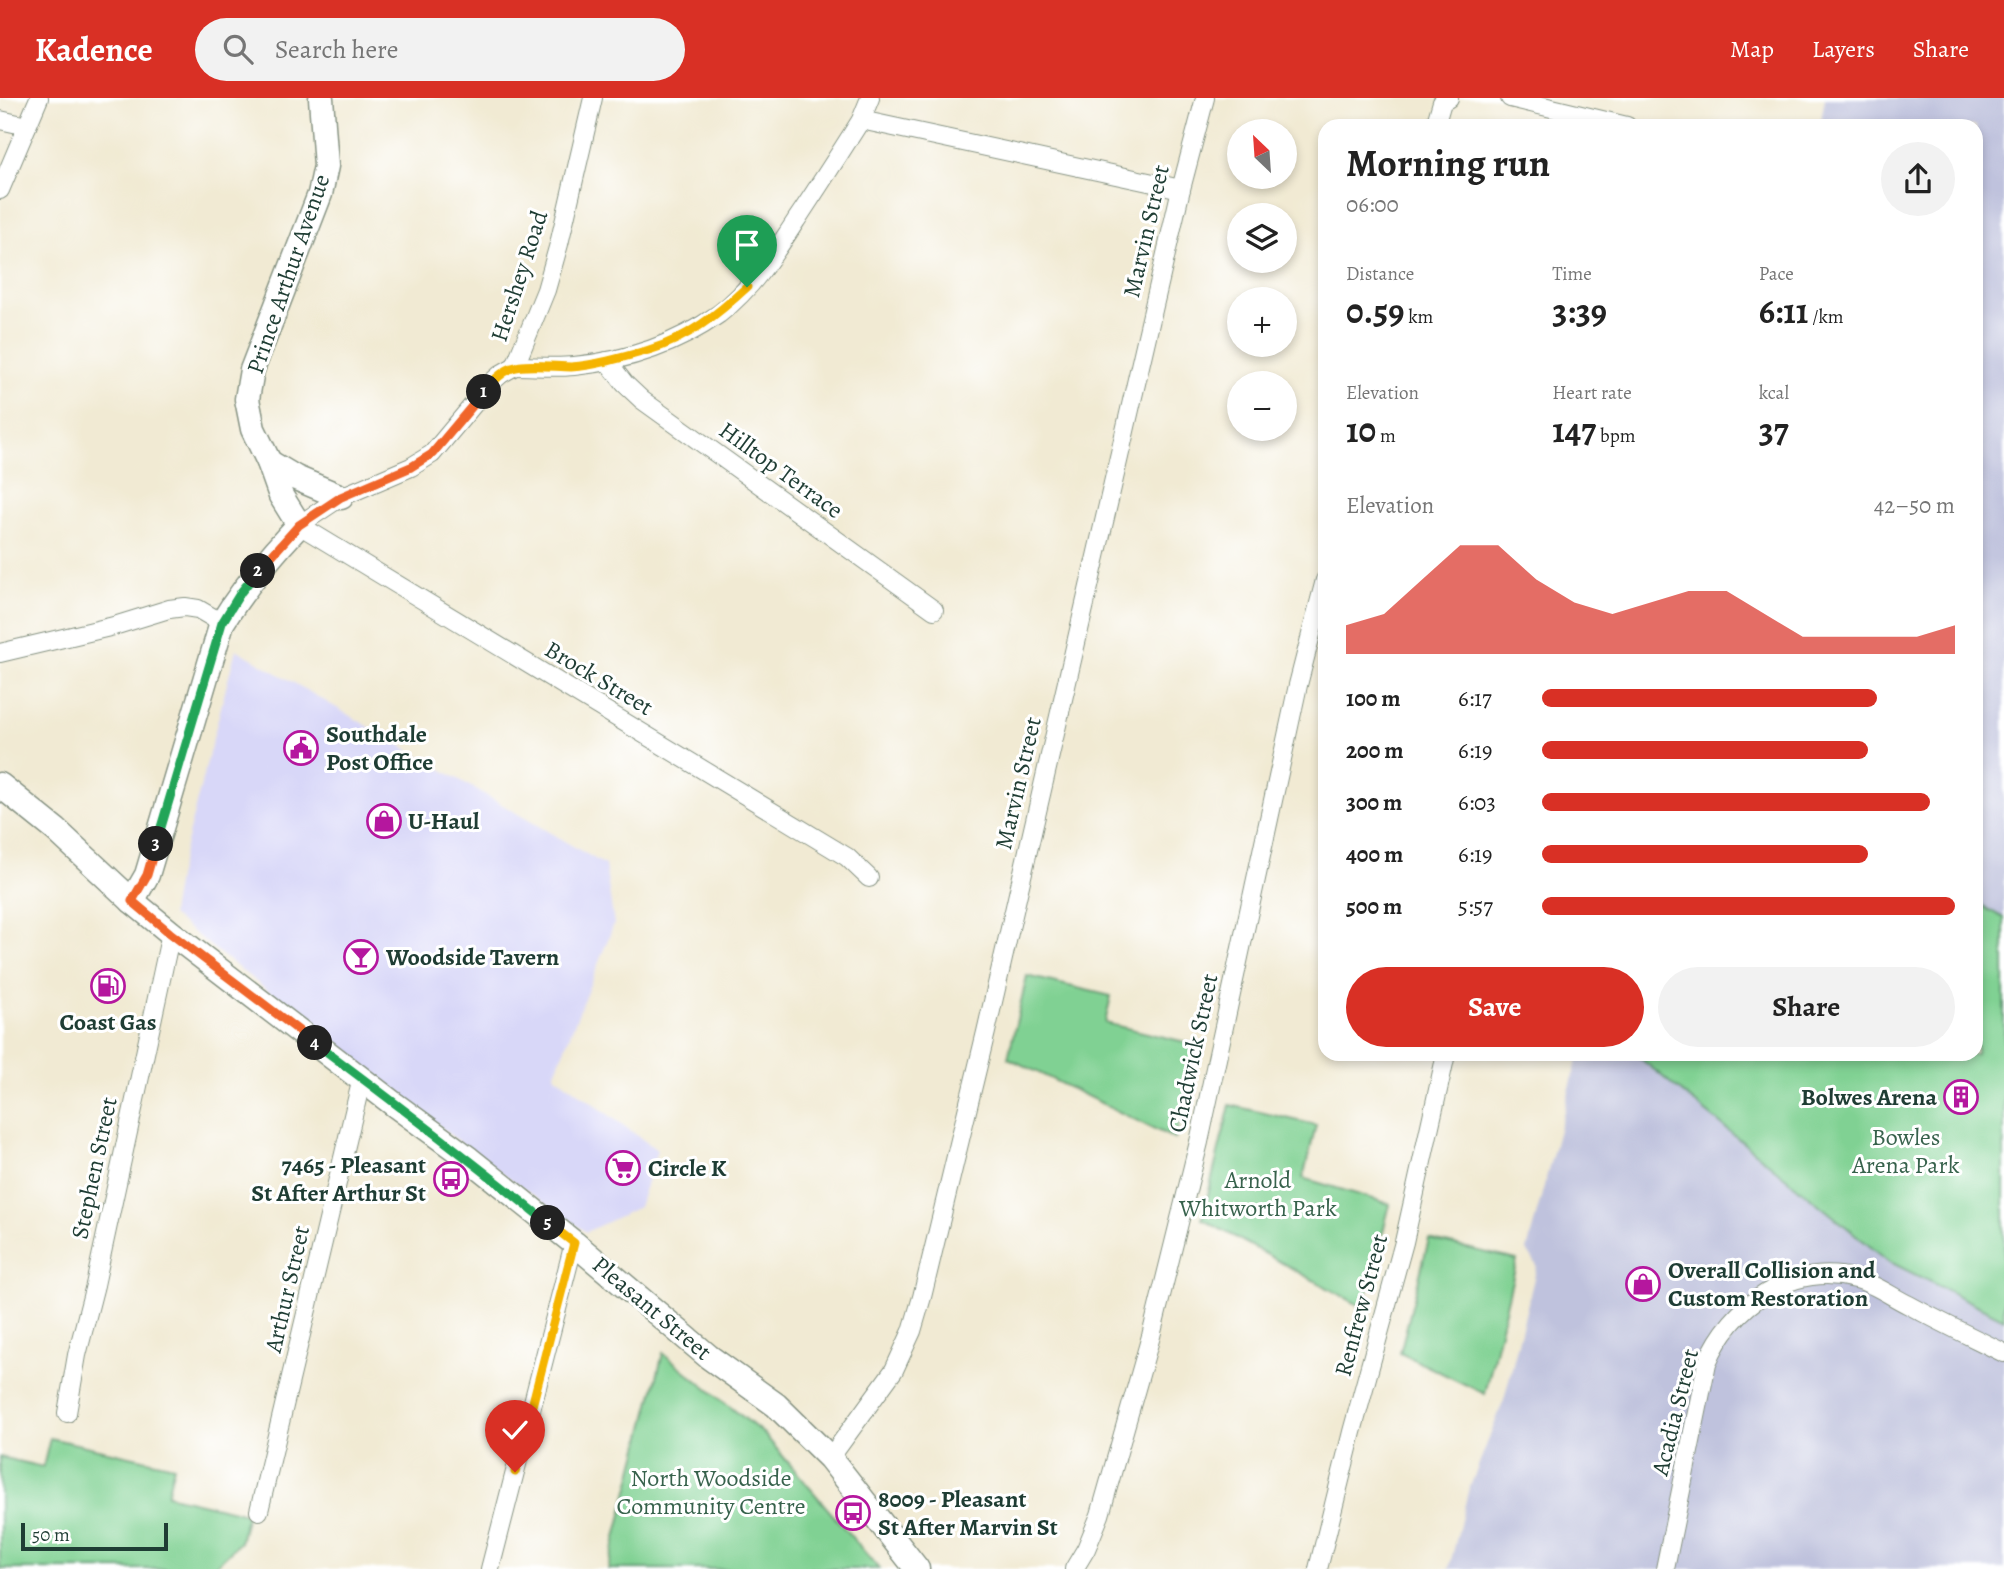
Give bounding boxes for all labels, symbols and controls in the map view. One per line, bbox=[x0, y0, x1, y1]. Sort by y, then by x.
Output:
search box bbox=[195, 18, 685, 81]
text: Kadence bbox=[35, 27, 153, 72]
icon: search bbox=[219, 30, 257, 68]
text: Search here bbox=[275, 32, 398, 67]
text: Map bbox=[1730, 33, 1774, 65]
text: Layers bbox=[1812, 33, 1875, 65]
text: Share bbox=[1913, 33, 1969, 65]
north arrow bbox=[1227, 119, 1297, 189]
map controls bbox=[1227, 119, 1297, 441]
text: Morning run bbox=[1346, 137, 1550, 189]
button: share bbox=[1881, 142, 1955, 216]
street label: Marvin Street bbox=[1115, 161, 1177, 300]
street label: Prince Arthur Avenue bbox=[239, 170, 337, 378]
text: 06:00 bbox=[1346, 189, 1399, 220]
button: layers bbox=[1227, 203, 1297, 273]
street label: Hershey Road bbox=[483, 206, 555, 346]
pin bbox=[717, 215, 777, 287]
icon: arrive bbox=[728, 226, 766, 264]
text: Distance bbox=[1346, 261, 1414, 287]
text: Time bbox=[1552, 261, 1592, 287]
text: Pace bbox=[1759, 261, 1794, 287]
button: + bbox=[1227, 287, 1297, 357]
text: 0.59 bbox=[1346, 287, 1404, 335]
text: 3:39 bbox=[1552, 287, 1607, 335]
text: 6:11 bbox=[1759, 287, 1808, 335]
text: km bbox=[1404, 304, 1433, 330]
text: /km bbox=[1808, 304, 1844, 330]
button: − bbox=[1227, 371, 1297, 441]
pin: 1 bbox=[466, 374, 502, 410]
text: 1 bbox=[480, 378, 487, 404]
text: Elevation bbox=[1346, 380, 1419, 406]
text: Heart rate bbox=[1552, 380, 1632, 406]
text: kcal bbox=[1759, 380, 1789, 406]
text: 10 bbox=[1346, 406, 1376, 454]
text: 147 bbox=[1552, 406, 1596, 454]
text: 37 bbox=[1759, 406, 1789, 454]
street label: Hilltop Terrace bbox=[713, 414, 849, 526]
text: m bbox=[1376, 423, 1396, 449]
text: bpm bbox=[1596, 423, 1636, 449]
text: Elevation bbox=[1346, 490, 1434, 521]
text: 42–50 m bbox=[1874, 490, 1955, 521]
pin: 2 bbox=[240, 554, 276, 588]
text: 2 bbox=[253, 557, 262, 583]
street label: Brock Street bbox=[539, 633, 659, 723]
text: 100 m bbox=[1346, 683, 1401, 714]
text: 6:17 bbox=[1458, 683, 1492, 714]
street label: Marvin Street bbox=[987, 713, 1049, 852]
place label: Southdale Post Office bbox=[326, 718, 433, 778]
public building icon: Southdale Post Office bbox=[282, 729, 320, 767]
text: 200 m bbox=[1346, 735, 1404, 766]
text: 6:19 bbox=[1458, 735, 1492, 766]
text: 300 m bbox=[1346, 787, 1402, 818]
text: 6:03 bbox=[1458, 787, 1496, 818]
shop icon: U-Haul bbox=[365, 802, 403, 840]
place label: U-Haul bbox=[408, 805, 480, 837]
pin: 3 bbox=[138, 826, 174, 862]
text: 3 bbox=[151, 830, 160, 856]
text: 400 m bbox=[1346, 839, 1403, 870]
text: 6:19 bbox=[1458, 839, 1492, 870]
text: 500 m bbox=[1346, 891, 1402, 922]
text: 5:57 bbox=[1458, 891, 1493, 922]
bar icon: Woodside Tavern bbox=[342, 938, 380, 976]
place label: Woodside Tavern bbox=[385, 941, 560, 973]
fuel station icon: Coast Gas bbox=[89, 967, 127, 1005]
button: Save bbox=[1346, 967, 1644, 1047]
button: Share bbox=[1658, 967, 1955, 1047]
street label: Chadwick Street bbox=[1161, 971, 1225, 1135]
place label: Coast Gas bbox=[59, 1006, 157, 1038]
pin: 4 bbox=[298, 1026, 332, 1060]
text: 4 bbox=[310, 1029, 319, 1055]
building icon: Bolwes Arena bbox=[1942, 1078, 1980, 1116]
place label: Bolwes Arena bbox=[1801, 1081, 1937, 1113]
street label: Stephen Street bbox=[63, 1094, 125, 1242]
park label: Bowles Arena Park bbox=[1851, 1121, 1960, 1181]
place label: 7465 - Pleasant St After Arthur St bbox=[251, 1149, 426, 1209]
supermarket icon: Circle K bbox=[604, 1149, 642, 1187]
place label: Circle K bbox=[648, 1152, 727, 1184]
bus stop icon: 7465 - Pleasant St After Arthur St bbox=[432, 1160, 470, 1198]
park label: Arnold Whitworth Park bbox=[1178, 1164, 1337, 1224]
pin: 5 bbox=[530, 1206, 566, 1240]
text: 5 bbox=[543, 1209, 552, 1235]
street label: Arthur Street bbox=[257, 1222, 317, 1357]
street label: Renfrew Street bbox=[1327, 1230, 1395, 1380]
street label: Pleasant Street bbox=[586, 1249, 719, 1367]
place label: Overall Collision and Custom Restoration bbox=[1668, 1254, 1876, 1314]
shop icon: Overall Collision and Custom Restoration bbox=[1624, 1265, 1662, 1303]
street label: Acadia Street bbox=[1644, 1345, 1706, 1480]
pin bbox=[485, 1400, 545, 1472]
icon: check bbox=[496, 1411, 534, 1449]
park label: North Woodside Community Centre bbox=[617, 1462, 805, 1522]
place label: 8009 - Pleasant St After Marvin St bbox=[878, 1483, 1058, 1543]
bus stop icon: 8009 - Pleasant St After Marvin St bbox=[834, 1494, 872, 1532]
scale bar bbox=[21, 1520, 168, 1552]
text: 50 m bbox=[32, 1522, 70, 1548]

